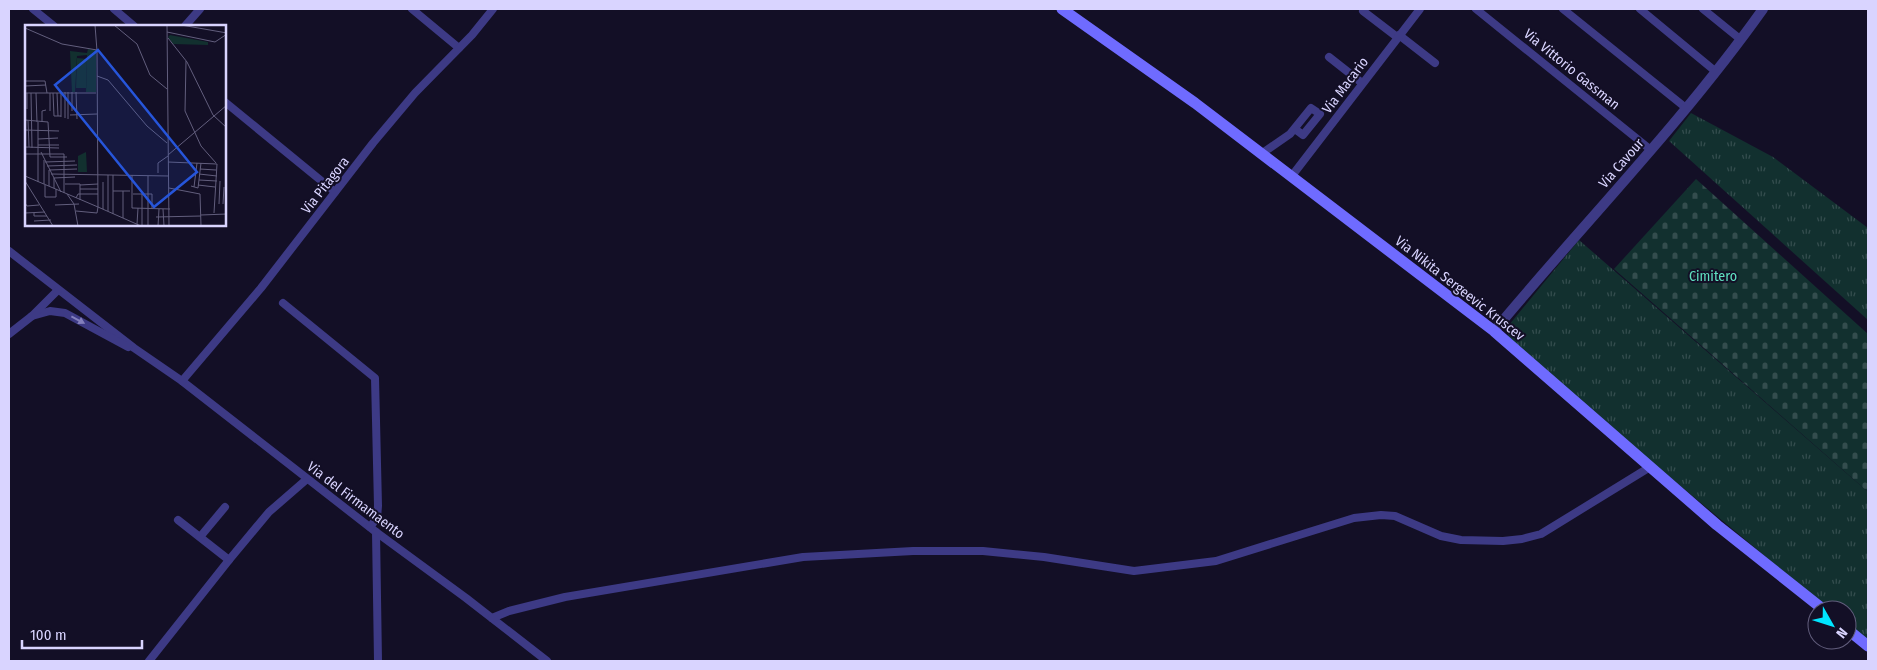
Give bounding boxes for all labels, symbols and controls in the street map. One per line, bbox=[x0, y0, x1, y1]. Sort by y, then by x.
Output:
inset map bbox=[25, 25, 226, 226]
street label: Via Vittorio Gassman bbox=[1520, 26, 1623, 113]
street label: Via Macario bbox=[1319, 54, 1372, 117]
street label: Via Cavour bbox=[1595, 135, 1648, 192]
street label: Via Pitagora bbox=[298, 153, 353, 217]
street label: Via Nikita Sergeevic Kruscev bbox=[1392, 233, 1528, 345]
park label: Cimitero bbox=[1689, 268, 1737, 285]
one-way arrow bbox=[71, 316, 85, 324]
street label: Via del Firmamaento bbox=[304, 458, 408, 543]
north arrow bbox=[1807, 600, 1857, 650]
scale bar bbox=[22, 618, 142, 650]
text: N bbox=[1832, 624, 1851, 641]
text: 100 m bbox=[30, 626, 67, 644]

